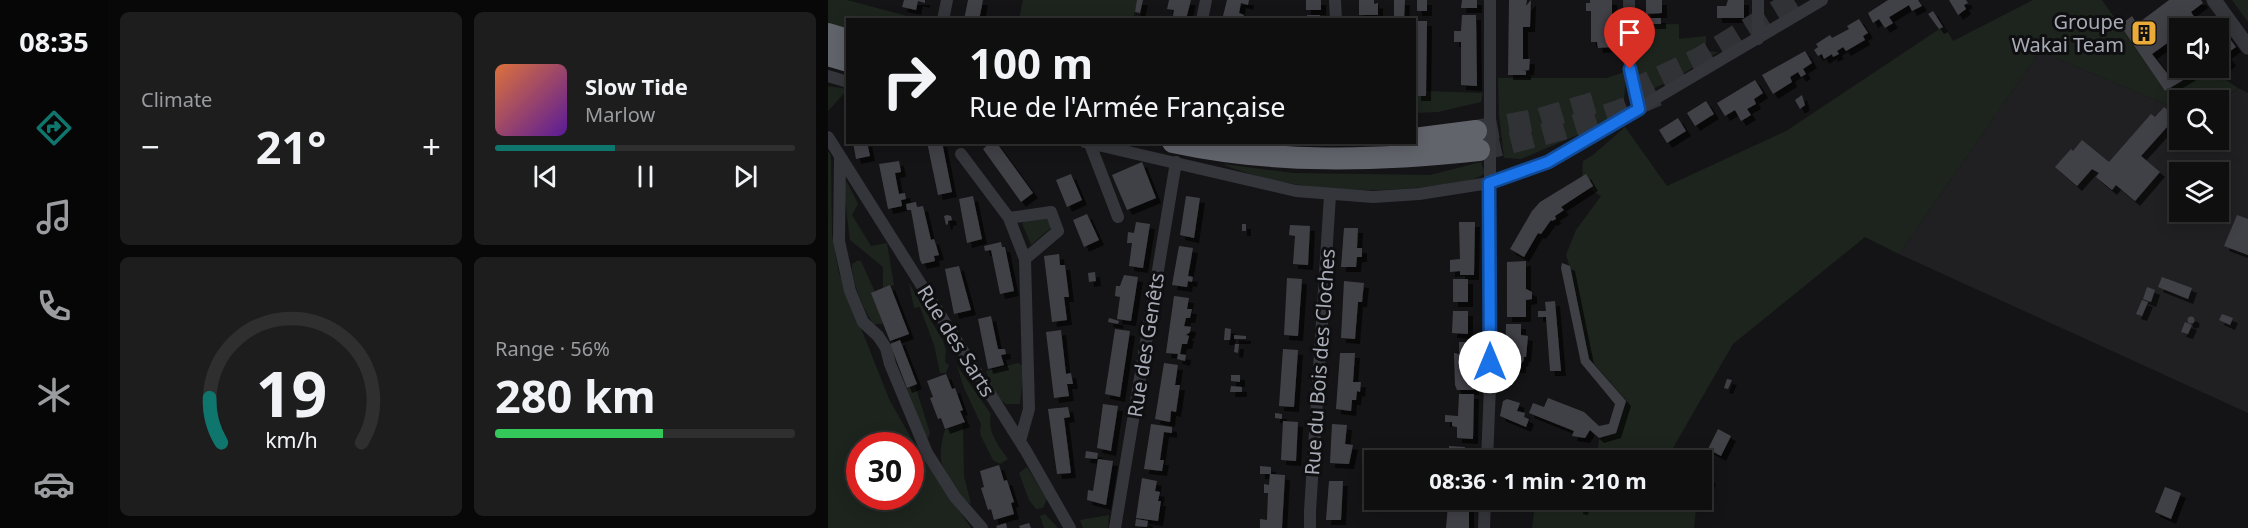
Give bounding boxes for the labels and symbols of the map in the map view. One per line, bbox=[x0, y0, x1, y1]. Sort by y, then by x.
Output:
pin bbox=[1604, 7, 1655, 69]
place label: Groupe Wakai Team bbox=[2011, 8, 2124, 58]
building icon: Groupe Wakai Team bbox=[2129, 18, 2159, 48]
street label: Rue du Bois des Cloches bbox=[1298, 248, 1341, 476]
street label: Rue des Genêts bbox=[1121, 271, 1170, 419]
street label: Rue des Sarts bbox=[911, 280, 1001, 402]
position arrow bbox=[1458, 330, 1522, 394]
speed limit sign: 30 bbox=[846, 432, 924, 510]

